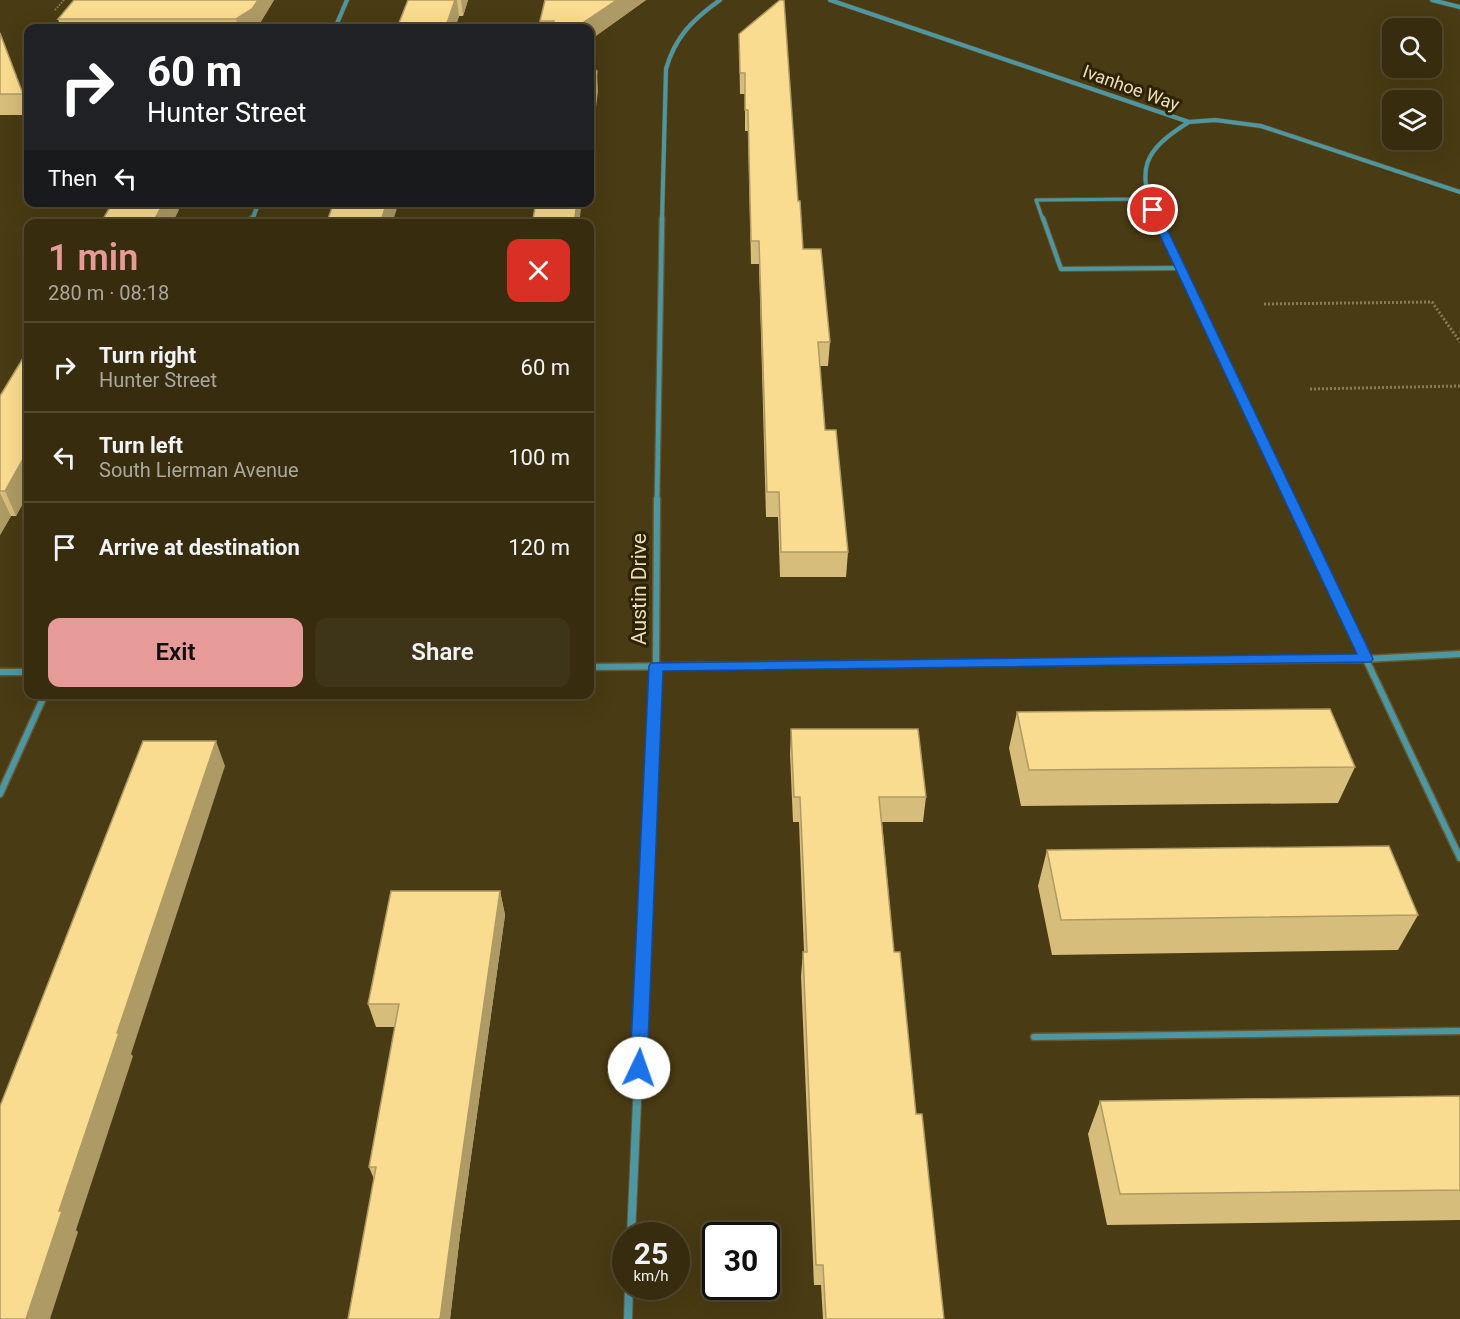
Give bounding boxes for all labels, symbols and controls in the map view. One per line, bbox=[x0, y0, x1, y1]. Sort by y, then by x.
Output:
map controls bbox=[1382, 18, 1442, 150]
button: search bbox=[1382, 18, 1442, 78]
text: 60 m bbox=[147, 47, 242, 96]
icon: right bbox=[48, 48, 126, 126]
street label: Ivanhoe Way bbox=[1080, 60, 1183, 115]
button: layers bbox=[1382, 90, 1442, 150]
text: Hunter Street bbox=[147, 97, 306, 129]
icon: left bbox=[109, 162, 142, 195]
text: Then bbox=[48, 166, 97, 191]
pin bbox=[1127, 184, 1178, 235]
icon: arrive bbox=[1136, 193, 1169, 226]
text: 1 min bbox=[48, 237, 138, 279]
button: close bbox=[507, 239, 570, 302]
text: 280 m · 08:18 bbox=[48, 281, 169, 305]
text: Turn right bbox=[99, 343, 196, 368]
icon: right bbox=[48, 351, 81, 384]
text: 60 m bbox=[521, 355, 570, 380]
text: Hunter Street bbox=[99, 368, 217, 392]
text: Turn left bbox=[99, 433, 183, 458]
icon: left bbox=[48, 441, 81, 474]
text: 100 m bbox=[508, 445, 570, 470]
text: South Lierman Avenue bbox=[99, 458, 299, 482]
icon: arrive bbox=[48, 531, 81, 564]
street label: Austin Drive bbox=[627, 533, 651, 645]
text: Arrive at destination bbox=[99, 535, 300, 560]
text: 120 m bbox=[508, 535, 570, 560]
button: Exit bbox=[48, 618, 303, 687]
button: Share bbox=[315, 618, 570, 687]
position arrow bbox=[607, 1036, 671, 1100]
speed limit sign: 30 bbox=[702, 1222, 780, 1300]
text: 25 bbox=[634, 1236, 668, 1271]
text: km/h bbox=[633, 1267, 669, 1285]

